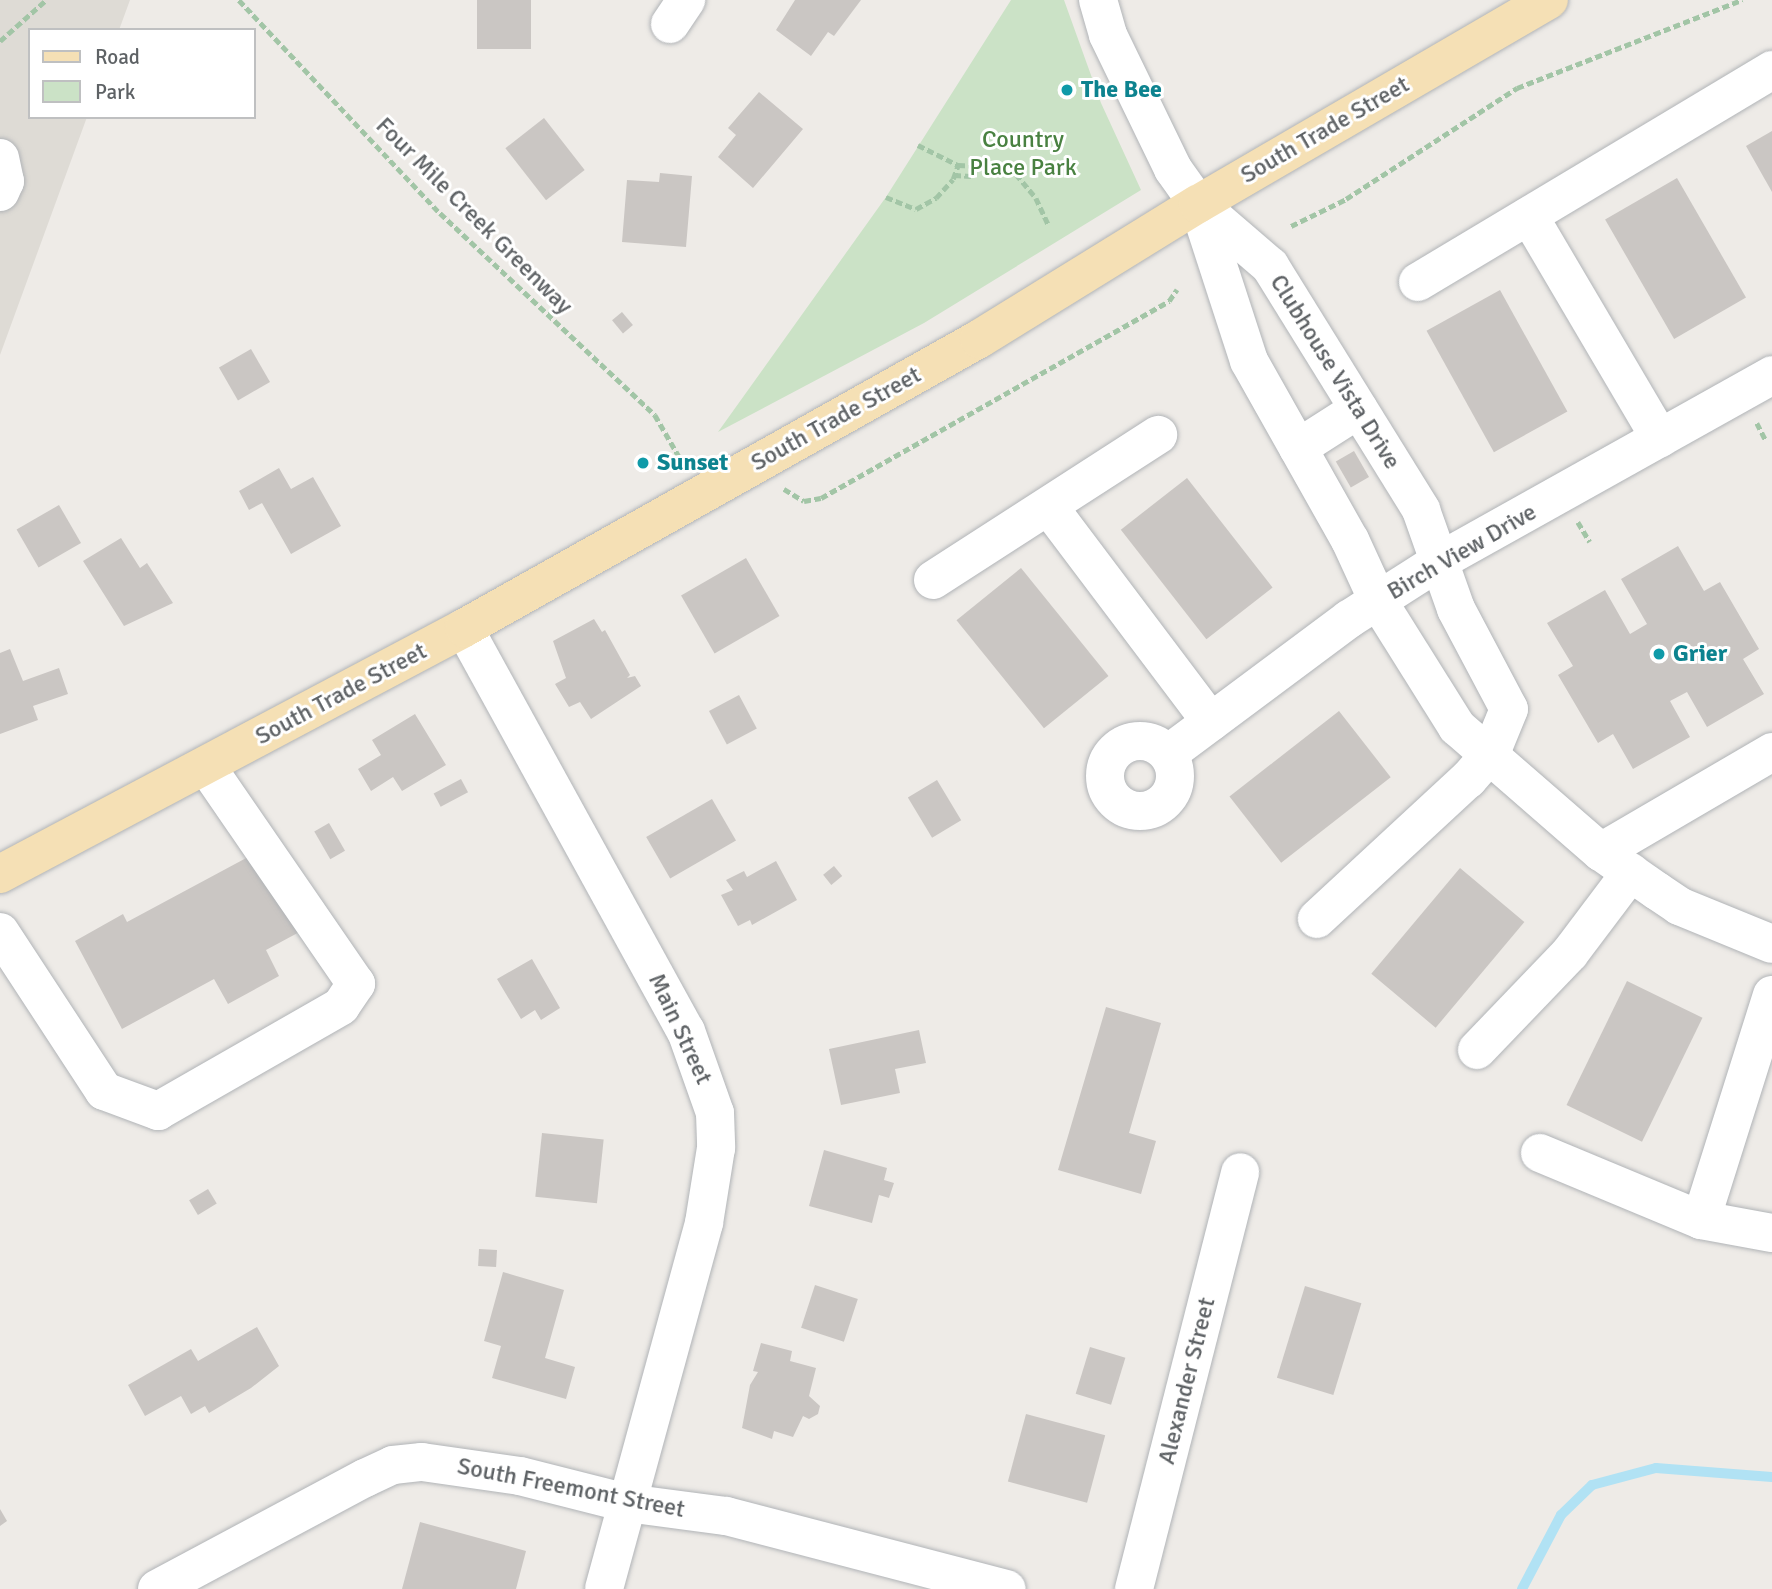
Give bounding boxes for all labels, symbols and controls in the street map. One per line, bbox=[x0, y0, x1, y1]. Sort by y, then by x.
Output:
legend bbox=[28, 28, 256, 119]
text: Road bbox=[95, 44, 140, 70]
street label: South Trade Street bbox=[1236, 70, 1414, 190]
place label: The Bee bbox=[1081, 76, 1162, 104]
text: Park bbox=[95, 79, 135, 105]
marker: The Bee bbox=[1059, 82, 1075, 98]
street label: Four Mile Creek Greenway bbox=[370, 112, 578, 320]
park label: Country Place Park bbox=[969, 126, 1077, 182]
street label: Clubhouse Vista Drive bbox=[1263, 269, 1407, 475]
street label: South Trade Street bbox=[746, 360, 926, 478]
place label: Sunset bbox=[657, 449, 728, 477]
marker: Sunset bbox=[635, 455, 651, 471]
street label: Birch View Drive bbox=[1382, 498, 1542, 606]
street label: South Trade Street bbox=[251, 637, 431, 751]
place label: Grier bbox=[1673, 640, 1727, 668]
marker: Grier bbox=[1651, 646, 1667, 662]
street label: Main Street bbox=[642, 969, 718, 1089]
street label: Alexander Street bbox=[1152, 1295, 1222, 1467]
street label: South Freemont Street bbox=[455, 1452, 687, 1524]

